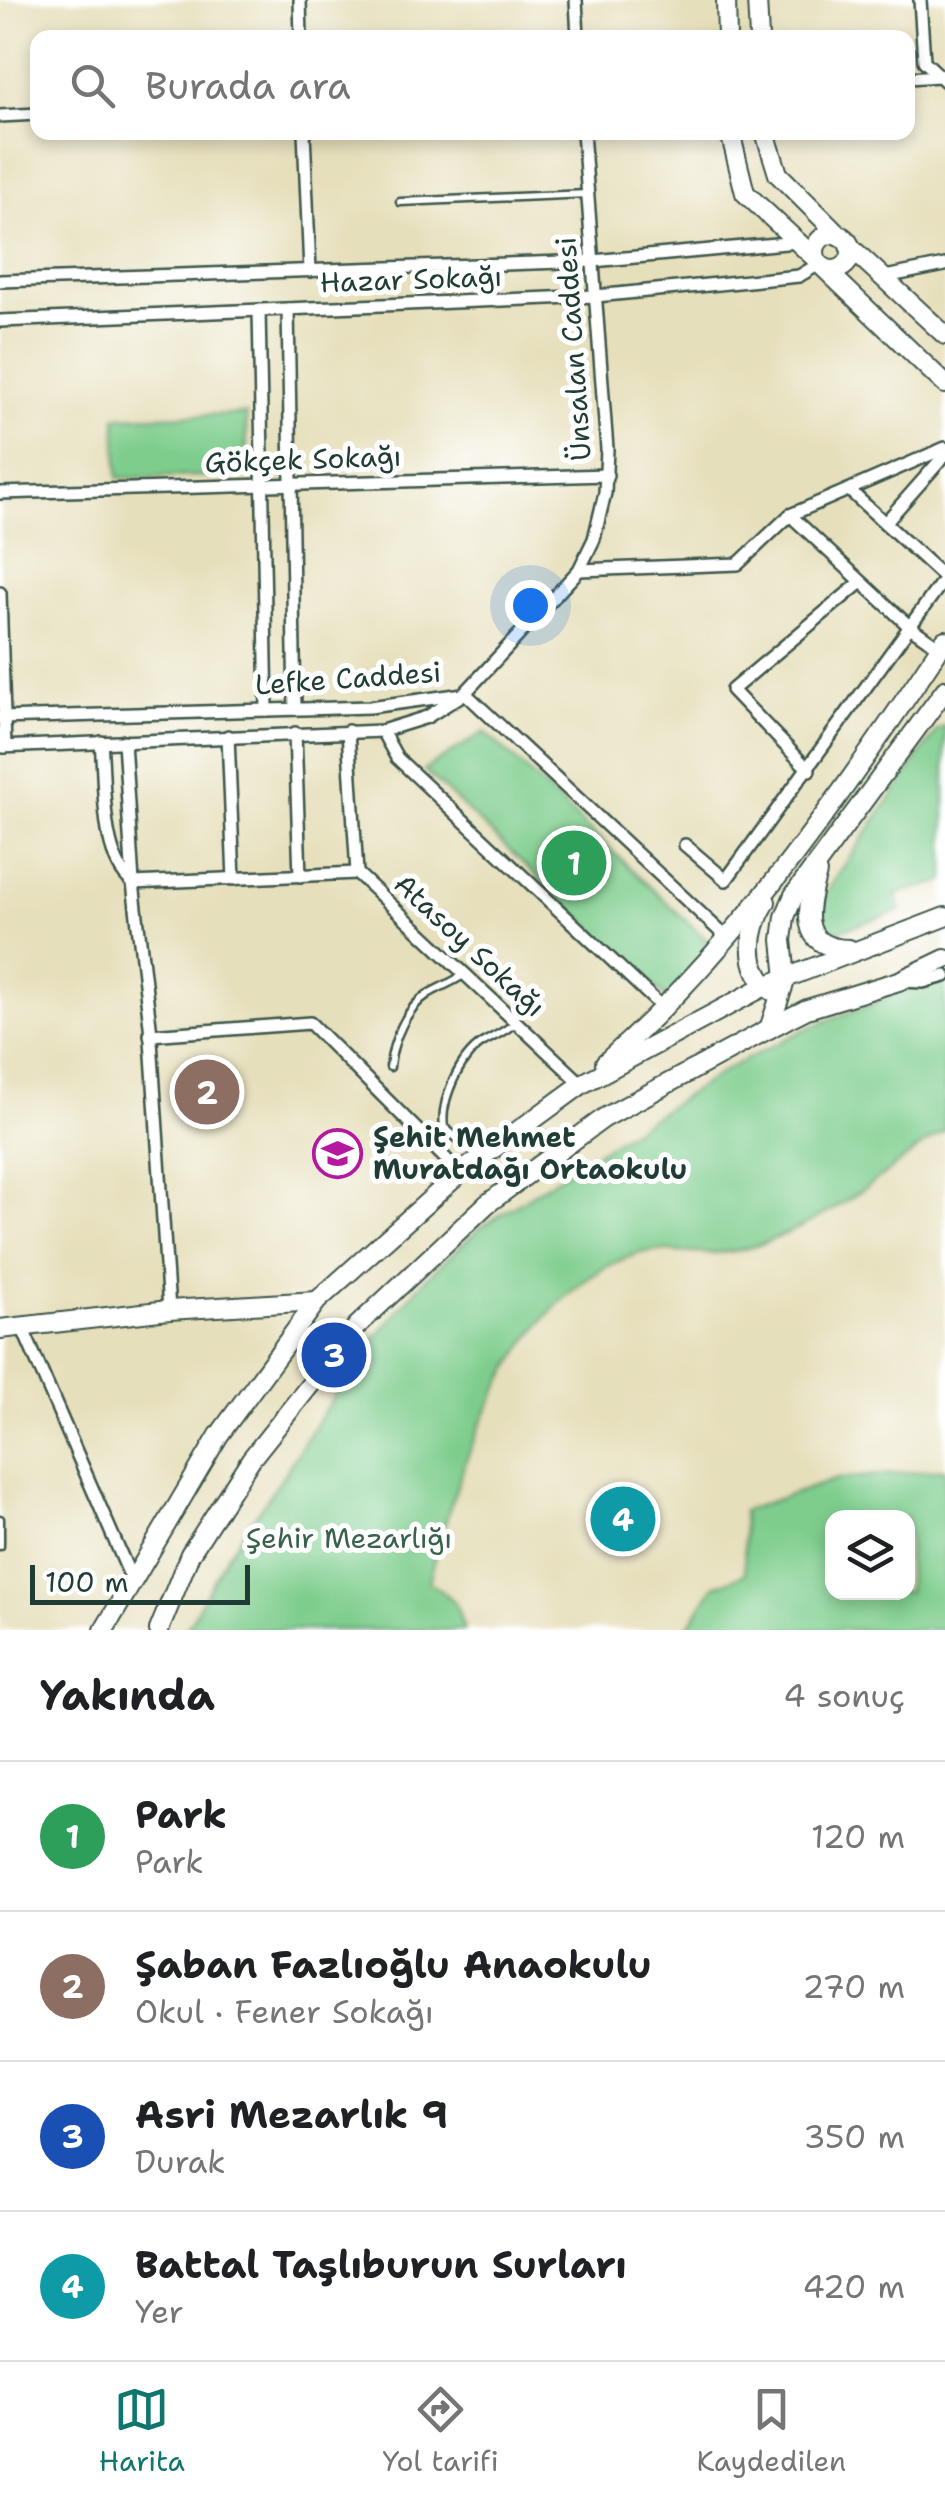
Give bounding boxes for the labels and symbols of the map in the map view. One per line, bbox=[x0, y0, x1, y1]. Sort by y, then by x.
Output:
street label: Ünsalan Caddesi bbox=[546, 236, 600, 462]
street label: Hazar Sokağı bbox=[319, 257, 503, 301]
street label: Gökçek Sokağı bbox=[204, 437, 402, 481]
your location bbox=[505, 580, 556, 631]
street label: Lefke Caddesi bbox=[254, 653, 442, 703]
pin: 1 bbox=[542, 826, 606, 900]
street label: Atasoy Sokağı bbox=[386, 865, 554, 1025]
pin: 2 bbox=[174, 1054, 240, 1130]
place label: Şehit Mehmet Muratdağı Ortaokulu bbox=[373, 1118, 687, 1188]
school or university icon: Şehit Mehmet Muratdağı Ortaokulu bbox=[312, 1127, 364, 1179]
pin: 3 bbox=[302, 1318, 366, 1392]
pin: 4 bbox=[590, 1482, 656, 1556]
park label: Şehir Mezarlığı bbox=[246, 1519, 452, 1557]
scale bar bbox=[30, 1560, 250, 1604]

